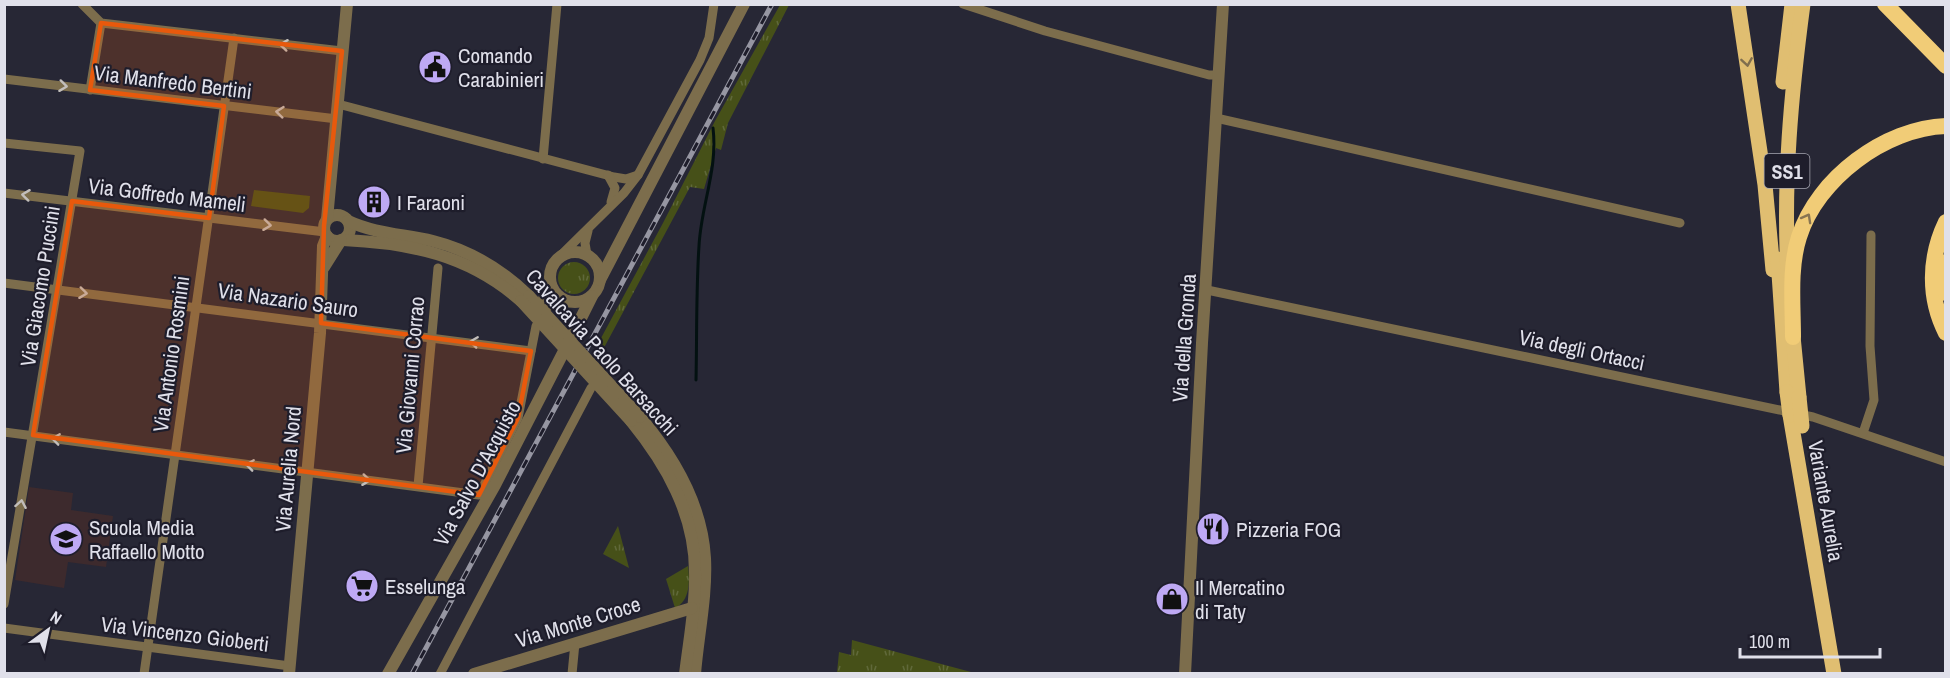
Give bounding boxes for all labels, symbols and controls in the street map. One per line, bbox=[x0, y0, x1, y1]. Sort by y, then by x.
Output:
one-way arrow bbox=[280, 39, 289, 51]
place label: Comando Carabinieri bbox=[458, 41, 544, 94]
public building icon: Comando Carabinieri bbox=[417, 49, 453, 85]
street label: Via Manfredo Bertini bbox=[93, 58, 253, 106]
one-way arrow bbox=[1740, 58, 1752, 67]
one-way arrow bbox=[58, 80, 67, 92]
one-way arrow bbox=[276, 107, 285, 119]
road number: SS1 bbox=[1764, 154, 1810, 188]
street label: Via Goffredo Mameli bbox=[87, 171, 247, 219]
building icon: I Faraoni bbox=[356, 184, 392, 220]
place label: I Faraoni bbox=[397, 188, 465, 217]
one-way arrow bbox=[21, 190, 30, 202]
street label: Via Giacomo Puccini bbox=[13, 204, 67, 368]
one-way arrow bbox=[1800, 214, 1811, 225]
one-way arrow bbox=[262, 218, 271, 231]
street label: Cavalcavia Paolo Barsacchi bbox=[519, 262, 685, 442]
street label: Via della Gronda bbox=[1165, 272, 1203, 403]
street label: Via Antonio Rosmini bbox=[146, 274, 196, 434]
street label: Via Nazario Sauro bbox=[216, 276, 360, 324]
one-way arrow bbox=[79, 286, 88, 298]
street label: Via Giovanni Corrao bbox=[389, 295, 431, 455]
street label: Via degli Ortacci bbox=[1516, 323, 1648, 377]
one-way arrow bbox=[469, 337, 478, 349]
street label: Via Salvo D'Acquisto bbox=[426, 395, 528, 551]
street label: Via Aurelia Nord bbox=[268, 405, 308, 533]
one-way arrow bbox=[52, 433, 61, 445]
street label: Variante Aurelia bbox=[1801, 438, 1851, 564]
one-way arrow bbox=[245, 460, 254, 472]
one-way arrow bbox=[361, 473, 370, 485]
one-way arrow bbox=[15, 500, 27, 509]
restaurant icon: Pizzeria FOG bbox=[1195, 511, 1231, 547]
place label: Scuola Media Raffaello Motto bbox=[89, 513, 205, 566]
place label: Pizzeria FOG bbox=[1236, 515, 1341, 544]
school or university icon: Scuola Media Raffaello Motto bbox=[48, 521, 84, 557]
supermarket icon: Esselunga bbox=[344, 568, 380, 604]
place label: Esselunga bbox=[385, 572, 466, 601]
place label: Il Mercatino di Taty bbox=[1195, 573, 1285, 626]
shop icon: Il Mercatino di Taty bbox=[1154, 581, 1190, 617]
street label: Via Monte Croce bbox=[512, 589, 644, 655]
north arrow bbox=[18, 600, 78, 660]
text: N bbox=[46, 606, 66, 629]
street label: Via Vincenzo Gioberti bbox=[99, 609, 271, 659]
scale bar bbox=[1740, 621, 1880, 659]
text: 100 m bbox=[1749, 629, 1790, 654]

